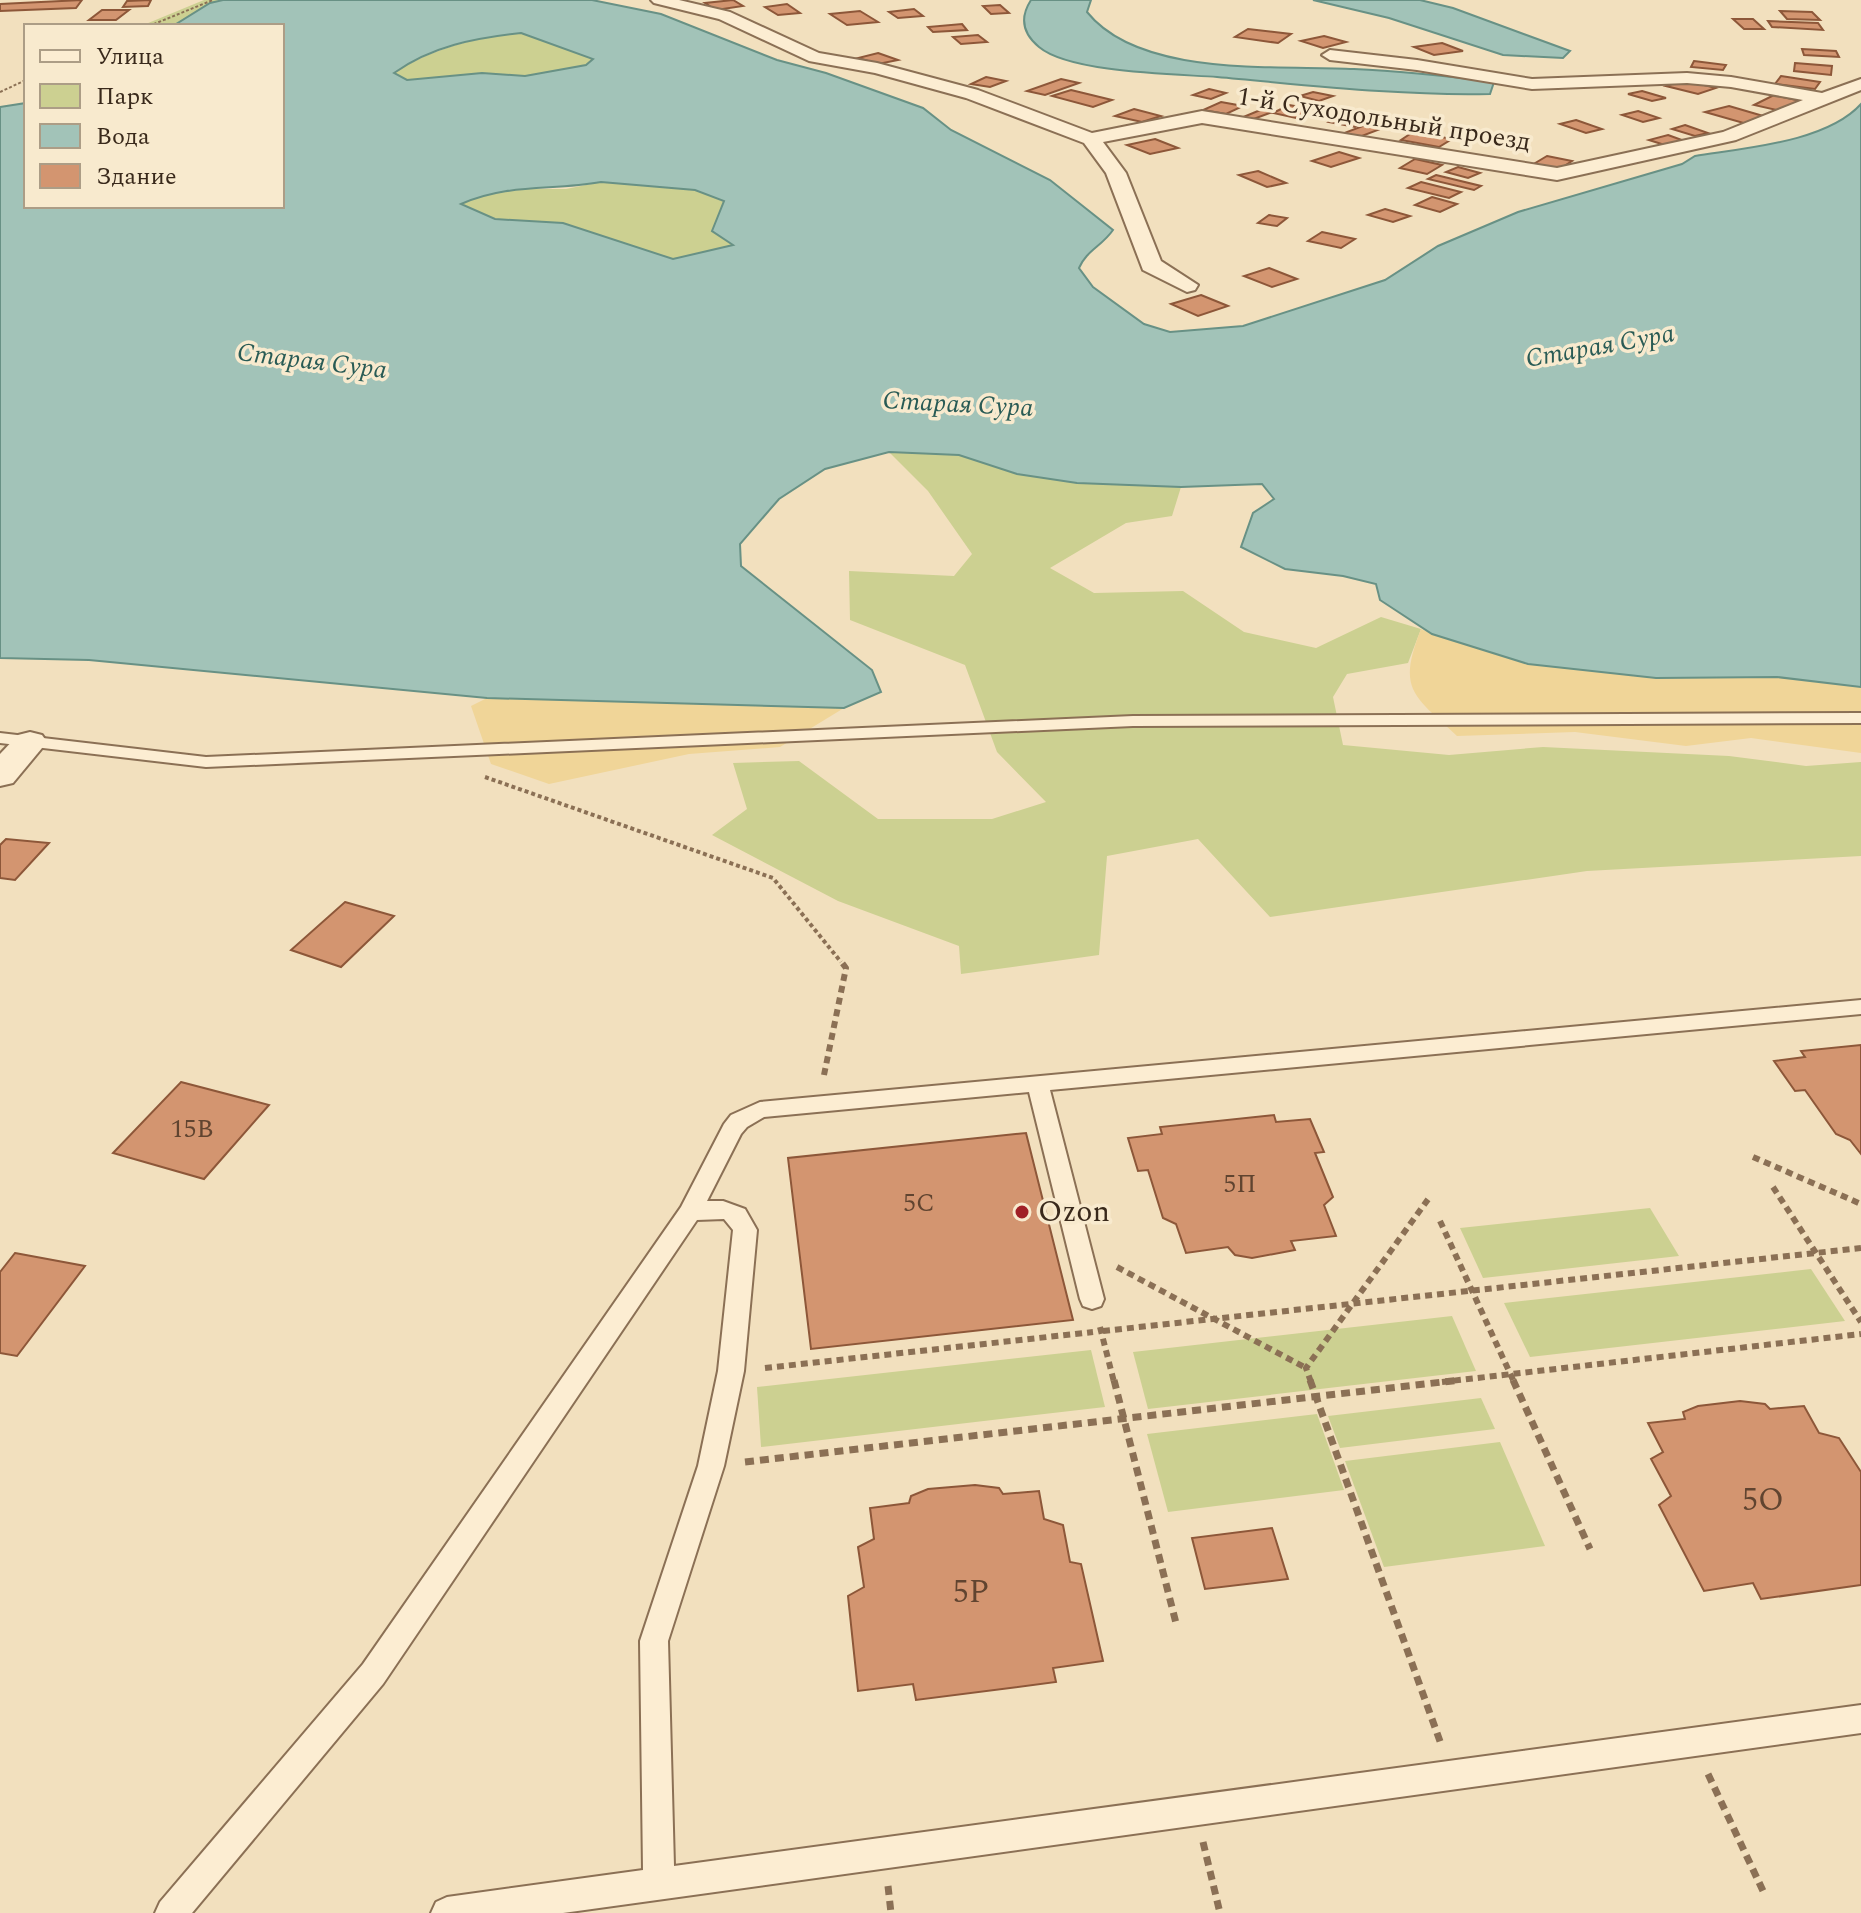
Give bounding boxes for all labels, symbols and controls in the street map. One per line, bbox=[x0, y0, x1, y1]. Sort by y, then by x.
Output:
legend bbox=[24, 24, 284, 208]
text: Улица bbox=[96, 39, 164, 75]
street label: 1-й Суходольный проезд bbox=[1234, 76, 1534, 162]
text: Парк bbox=[96, 79, 153, 115]
text: Вода bbox=[96, 119, 150, 155]
text: Здание bbox=[96, 159, 177, 195]
water label: Старая Сура bbox=[1522, 313, 1678, 379]
water label: Старая Сура bbox=[235, 332, 389, 390]
water label: Старая Сура bbox=[882, 380, 1034, 428]
house number: 15В bbox=[170, 1109, 214, 1149]
house number: 5П bbox=[1223, 1164, 1257, 1204]
house number: 5С bbox=[903, 1183, 935, 1223]
place label: Ozon bbox=[1038, 1189, 1110, 1235]
marker: Ozon bbox=[1013, 1203, 1031, 1221]
house number: 5О bbox=[1742, 1476, 1784, 1525]
house number: 5Р bbox=[953, 1568, 989, 1617]

